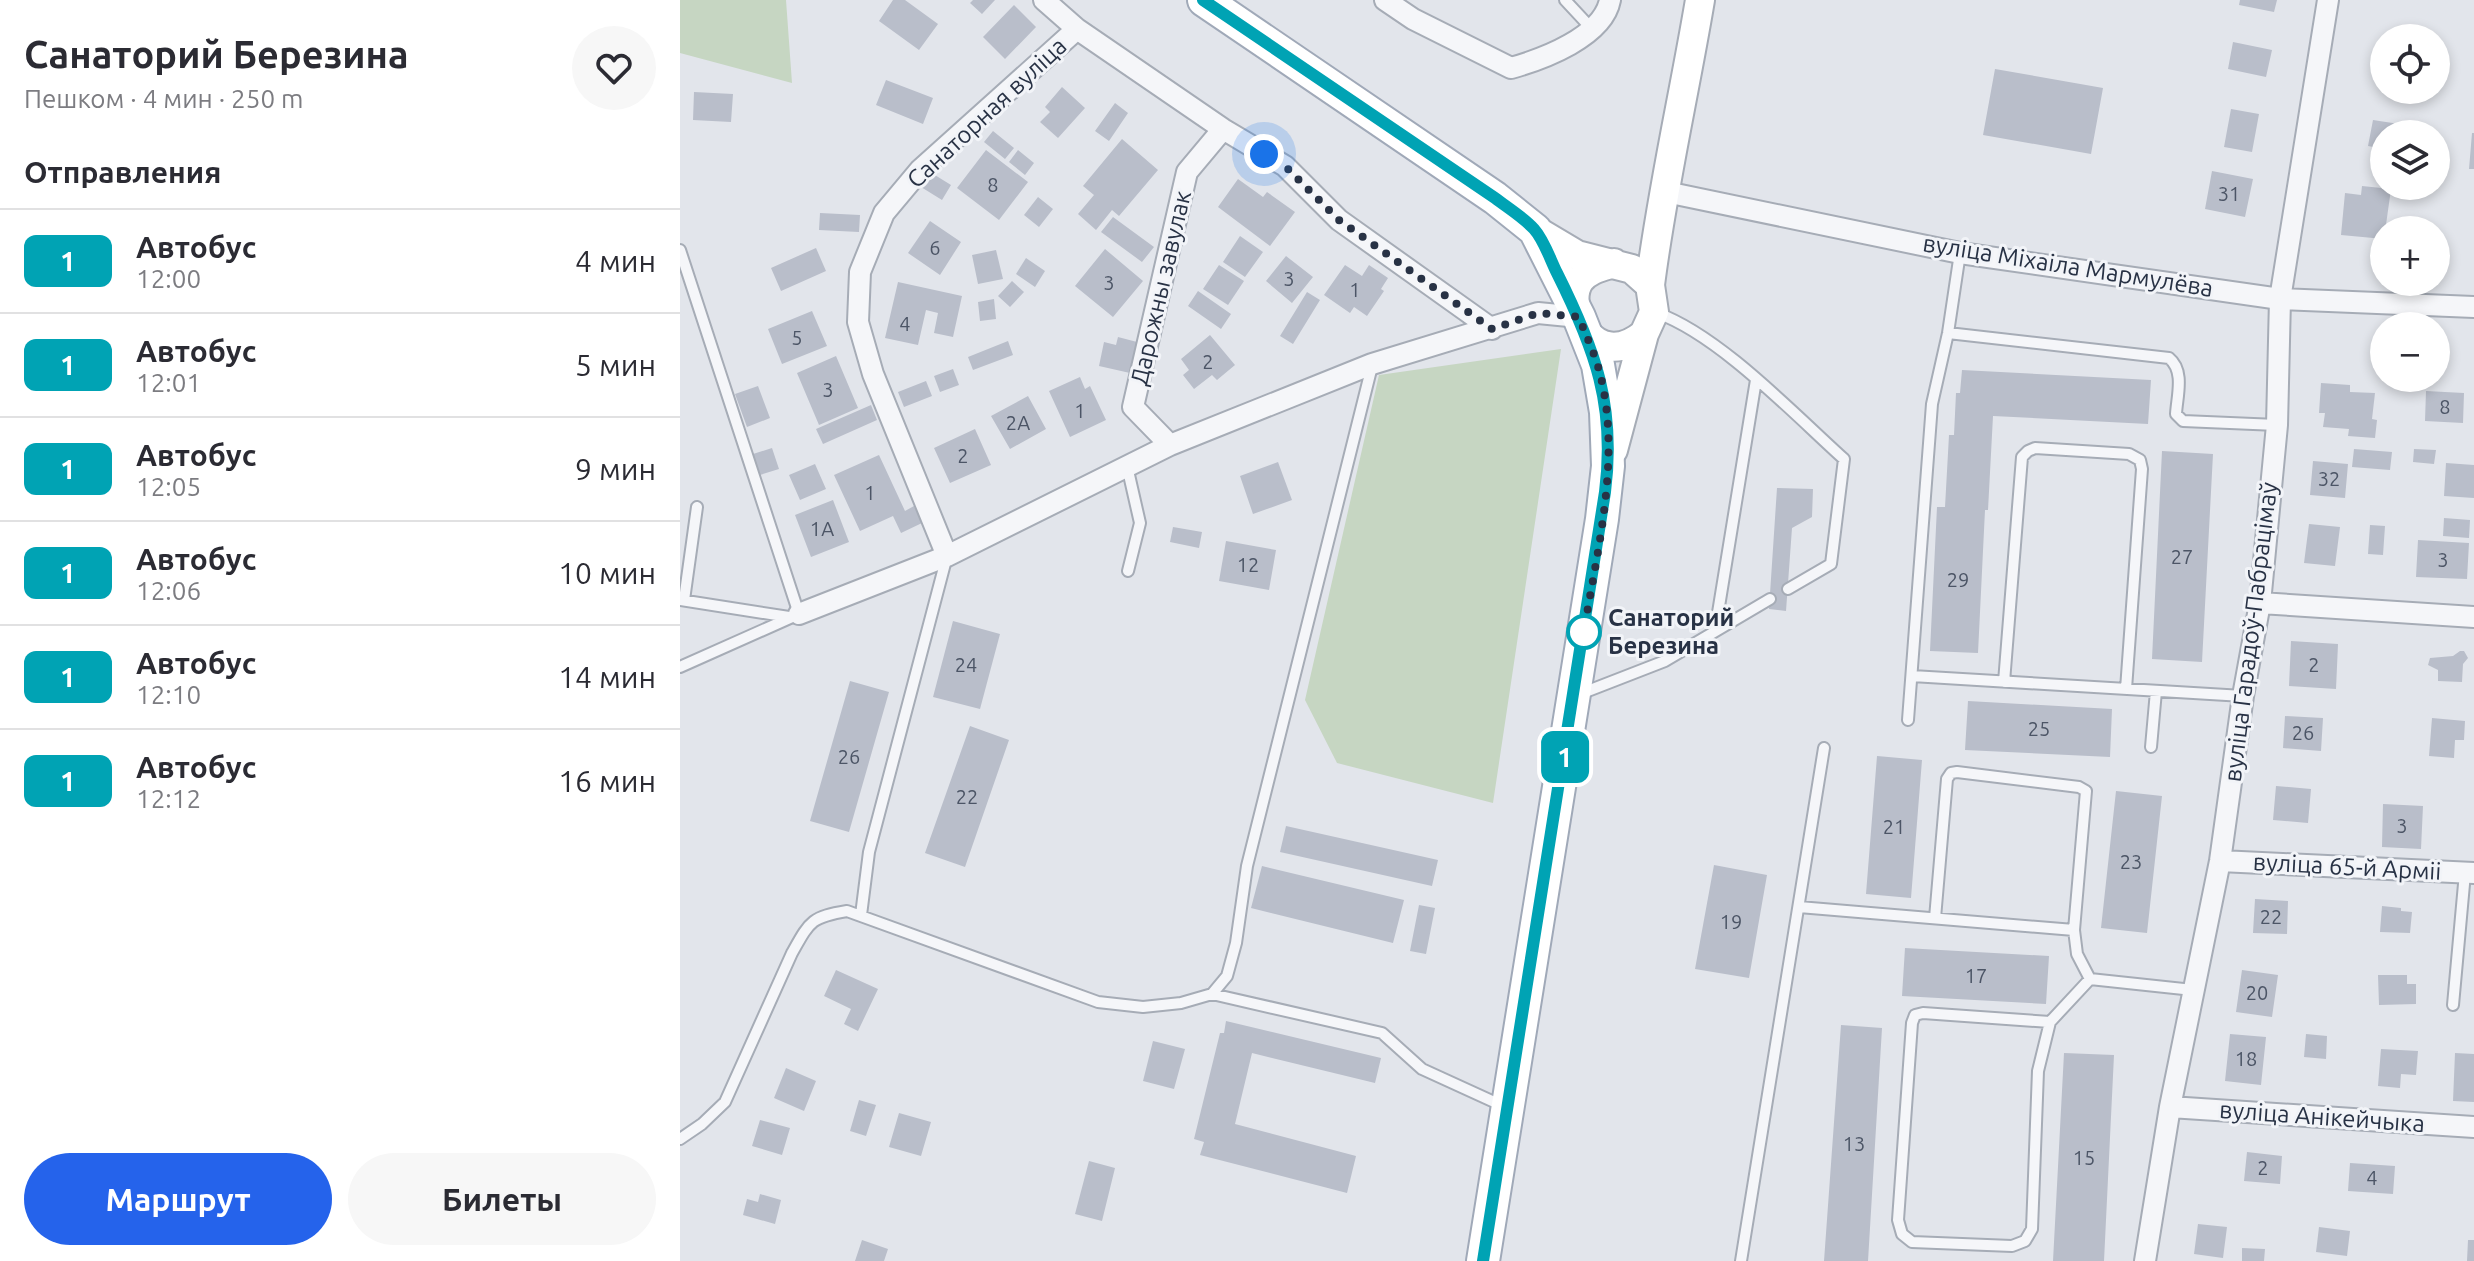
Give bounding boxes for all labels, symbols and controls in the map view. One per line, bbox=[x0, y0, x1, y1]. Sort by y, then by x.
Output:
map controls bbox=[2370, 24, 2450, 392]
button: locate bbox=[2370, 24, 2450, 104]
button: heart bbox=[572, 26, 656, 110]
street label: Санаторная вуліца bbox=[902, 32, 1072, 193]
text: Санаторий Березина bbox=[24, 33, 409, 75]
text: Пешком · 4 мин · 250 m bbox=[24, 84, 303, 113]
button: layers bbox=[2370, 120, 2450, 200]
your location bbox=[1244, 134, 1284, 174]
text: Отправления bbox=[24, 155, 221, 189]
house number: 8 bbox=[987, 173, 999, 196]
house number: 31 bbox=[2218, 182, 2240, 205]
street label: Дарожны завулак bbox=[1125, 188, 1196, 388]
button: + bbox=[2370, 216, 2450, 296]
street label: вуліца Міхаіла Мармулёва bbox=[1921, 229, 2215, 302]
text: Автобус bbox=[136, 230, 256, 264]
house number: 6 bbox=[929, 236, 941, 259]
text: 4 мин bbox=[575, 244, 656, 278]
text: 1 bbox=[60, 245, 76, 276]
text: 12:00 bbox=[136, 264, 201, 293]
house number: 3 bbox=[1283, 267, 1295, 290]
house number: 3 bbox=[1103, 271, 1115, 294]
house number: 1 bbox=[1349, 278, 1361, 301]
house number: 4 bbox=[899, 312, 911, 335]
button: − bbox=[2370, 312, 2450, 392]
house number: 5 bbox=[791, 326, 803, 349]
text: Автобус bbox=[136, 334, 256, 368]
text: 5 мин bbox=[575, 348, 656, 382]
text: 1 bbox=[60, 349, 76, 380]
house number: 2 bbox=[1202, 350, 1214, 373]
text: 12:01 bbox=[136, 368, 201, 397]
house number: 3 bbox=[822, 378, 834, 401]
house number: 8 bbox=[2439, 395, 2451, 418]
house number: 1 bbox=[1074, 399, 1086, 422]
house number: 2А bbox=[1006, 411, 1030, 434]
text: Автобус bbox=[136, 438, 256, 472]
house number: 2 bbox=[957, 444, 969, 467]
text: 9 мин bbox=[575, 452, 656, 486]
text: 1 bbox=[60, 453, 76, 484]
house number: 32 bbox=[2318, 467, 2340, 490]
text: 12:05 bbox=[136, 472, 201, 501]
street label: вуліца Гарадоў-Пабрацімаў bbox=[2219, 480, 2282, 783]
house number: 1 bbox=[864, 481, 876, 504]
house number: 1А bbox=[810, 517, 834, 540]
text: Автобус bbox=[136, 542, 256, 576]
house number: 27 bbox=[2171, 545, 2193, 568]
house number: 3 bbox=[2437, 548, 2449, 571]
house number: 12 bbox=[1237, 553, 1259, 576]
text: 10 мин bbox=[558, 556, 656, 590]
text: 1 bbox=[60, 557, 76, 588]
house number: 29 bbox=[1947, 568, 1969, 591]
text: 12:06 bbox=[136, 576, 201, 605]
place label: Санаторий Березина bbox=[1608, 604, 1734, 659]
marker: Санаторий Березина bbox=[1567, 615, 1601, 649]
text: Автобус bbox=[136, 646, 256, 680]
house number: 24 bbox=[955, 653, 977, 676]
house number: 2 bbox=[2308, 653, 2320, 676]
text: 14 мин bbox=[558, 660, 656, 694]
text: 1 bbox=[60, 661, 76, 692]
text: 12:10 bbox=[136, 680, 201, 709]
house number: 25 bbox=[2028, 717, 2050, 740]
house number: 26 bbox=[2292, 721, 2314, 744]
line badge: 1 bbox=[1539, 731, 1591, 783]
text: 1 bbox=[1557, 741, 1573, 772]
house number: 26 bbox=[838, 745, 860, 768]
text: Автобус bbox=[136, 750, 256, 784]
text: 16 мин bbox=[558, 764, 656, 798]
text: 1 bbox=[60, 765, 76, 796]
text: 12:12 bbox=[136, 784, 201, 813]
house number: 22 bbox=[956, 785, 978, 808]
house number: 3 bbox=[2396, 814, 2408, 837]
house number: 21 bbox=[1883, 815, 1905, 838]
street label: вуліца 65-й Арміі bbox=[2252, 848, 2442, 885]
house number: 23 bbox=[2120, 850, 2142, 873]
house number: 22 bbox=[2260, 905, 2282, 928]
house number: 19 bbox=[1720, 910, 1742, 933]
house number: 17 bbox=[1965, 964, 1987, 987]
house number: 20 bbox=[2246, 981, 2268, 1004]
house number: 18 bbox=[2235, 1047, 2257, 1070]
street label: вуліца Анікейчыка bbox=[2218, 1096, 2426, 1137]
house number: 13 bbox=[1843, 1132, 1865, 1155]
house number: 15 bbox=[2073, 1146, 2095, 1169]
button: Маршрут bbox=[24, 1153, 332, 1245]
button: Билеты bbox=[348, 1153, 656, 1245]
house number: 2 bbox=[2257, 1156, 2269, 1179]
house number: 4 bbox=[2366, 1166, 2378, 1189]

